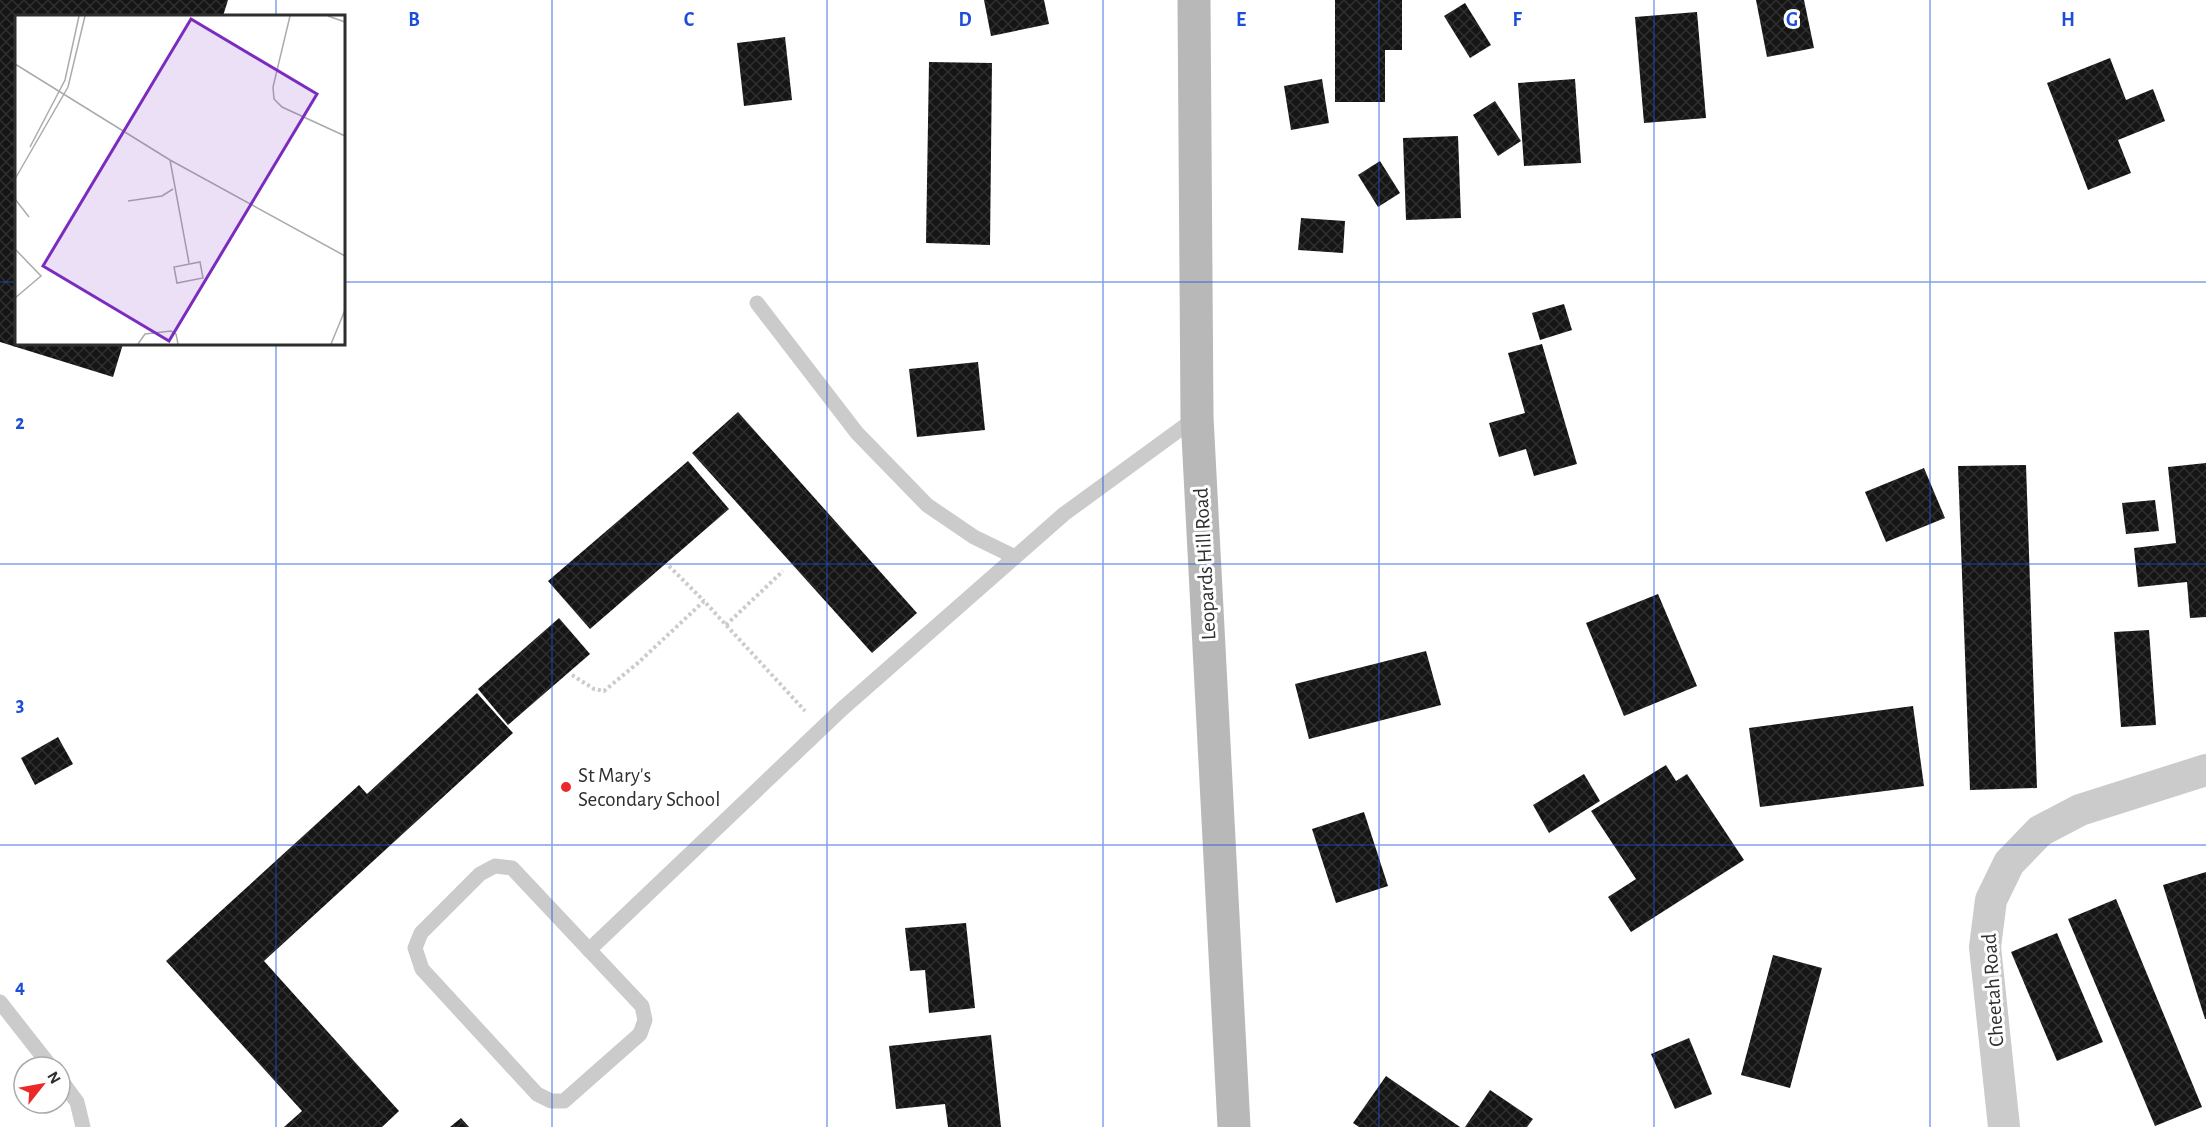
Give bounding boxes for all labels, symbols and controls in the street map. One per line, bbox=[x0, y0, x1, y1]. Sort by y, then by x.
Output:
text: B bbox=[408, 10, 420, 30]
text: C bbox=[684, 10, 695, 30]
text: D bbox=[958, 10, 972, 30]
text: E bbox=[1236, 10, 1246, 30]
text: F bbox=[1512, 10, 1522, 30]
text: G bbox=[1786, 10, 1798, 30]
text: H bbox=[2061, 10, 2075, 30]
inset map bbox=[15, 15, 345, 345]
text: 2 bbox=[15, 413, 25, 433]
street label: Leopards Hill Road bbox=[1191, 487, 1219, 641]
text: 3 bbox=[16, 695, 24, 715]
place label: St Mary's Secondary School bbox=[578, 765, 720, 810]
marker: St Mary's Secondary School bbox=[559, 780, 573, 794]
street label: Cheetah Road bbox=[1979, 932, 2007, 1047]
text: 4 bbox=[15, 977, 25, 997]
north arrow bbox=[12, 1055, 72, 1115]
text: N bbox=[44, 1069, 64, 1087]

